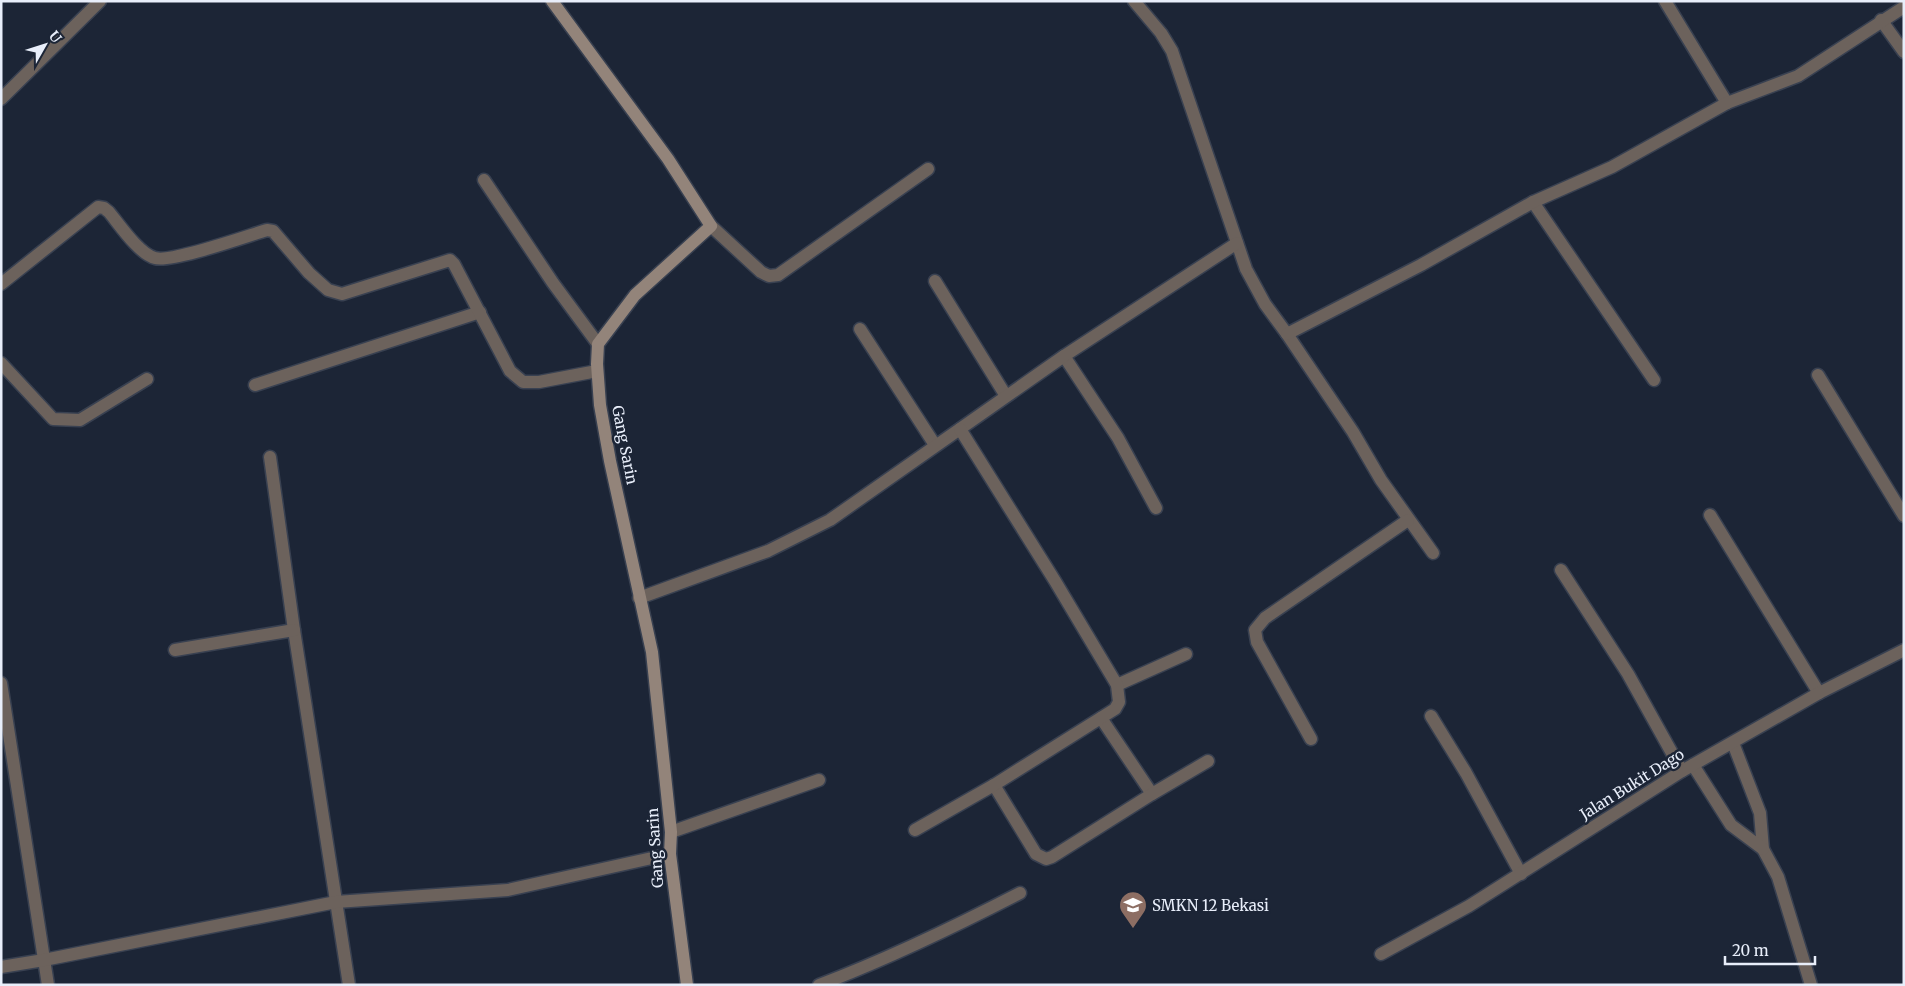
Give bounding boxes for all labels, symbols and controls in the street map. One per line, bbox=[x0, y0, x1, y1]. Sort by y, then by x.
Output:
north arrow bbox=[20, 20, 70, 70]
text: U bbox=[45, 27, 66, 47]
street label: Gang Sarin bbox=[608, 404, 642, 486]
street label: Jalan Bukit Dago bbox=[1575, 744, 1688, 824]
street label: Gang Sarin bbox=[643, 807, 667, 889]
school or university icon: SMKN 12 Bekasi bbox=[1118, 890, 1148, 929]
place label: SMKN 12 Bekasi bbox=[1152, 896, 1269, 915]
scale bar bbox=[1725, 934, 1815, 966]
text: 20 m bbox=[1732, 941, 1769, 960]

